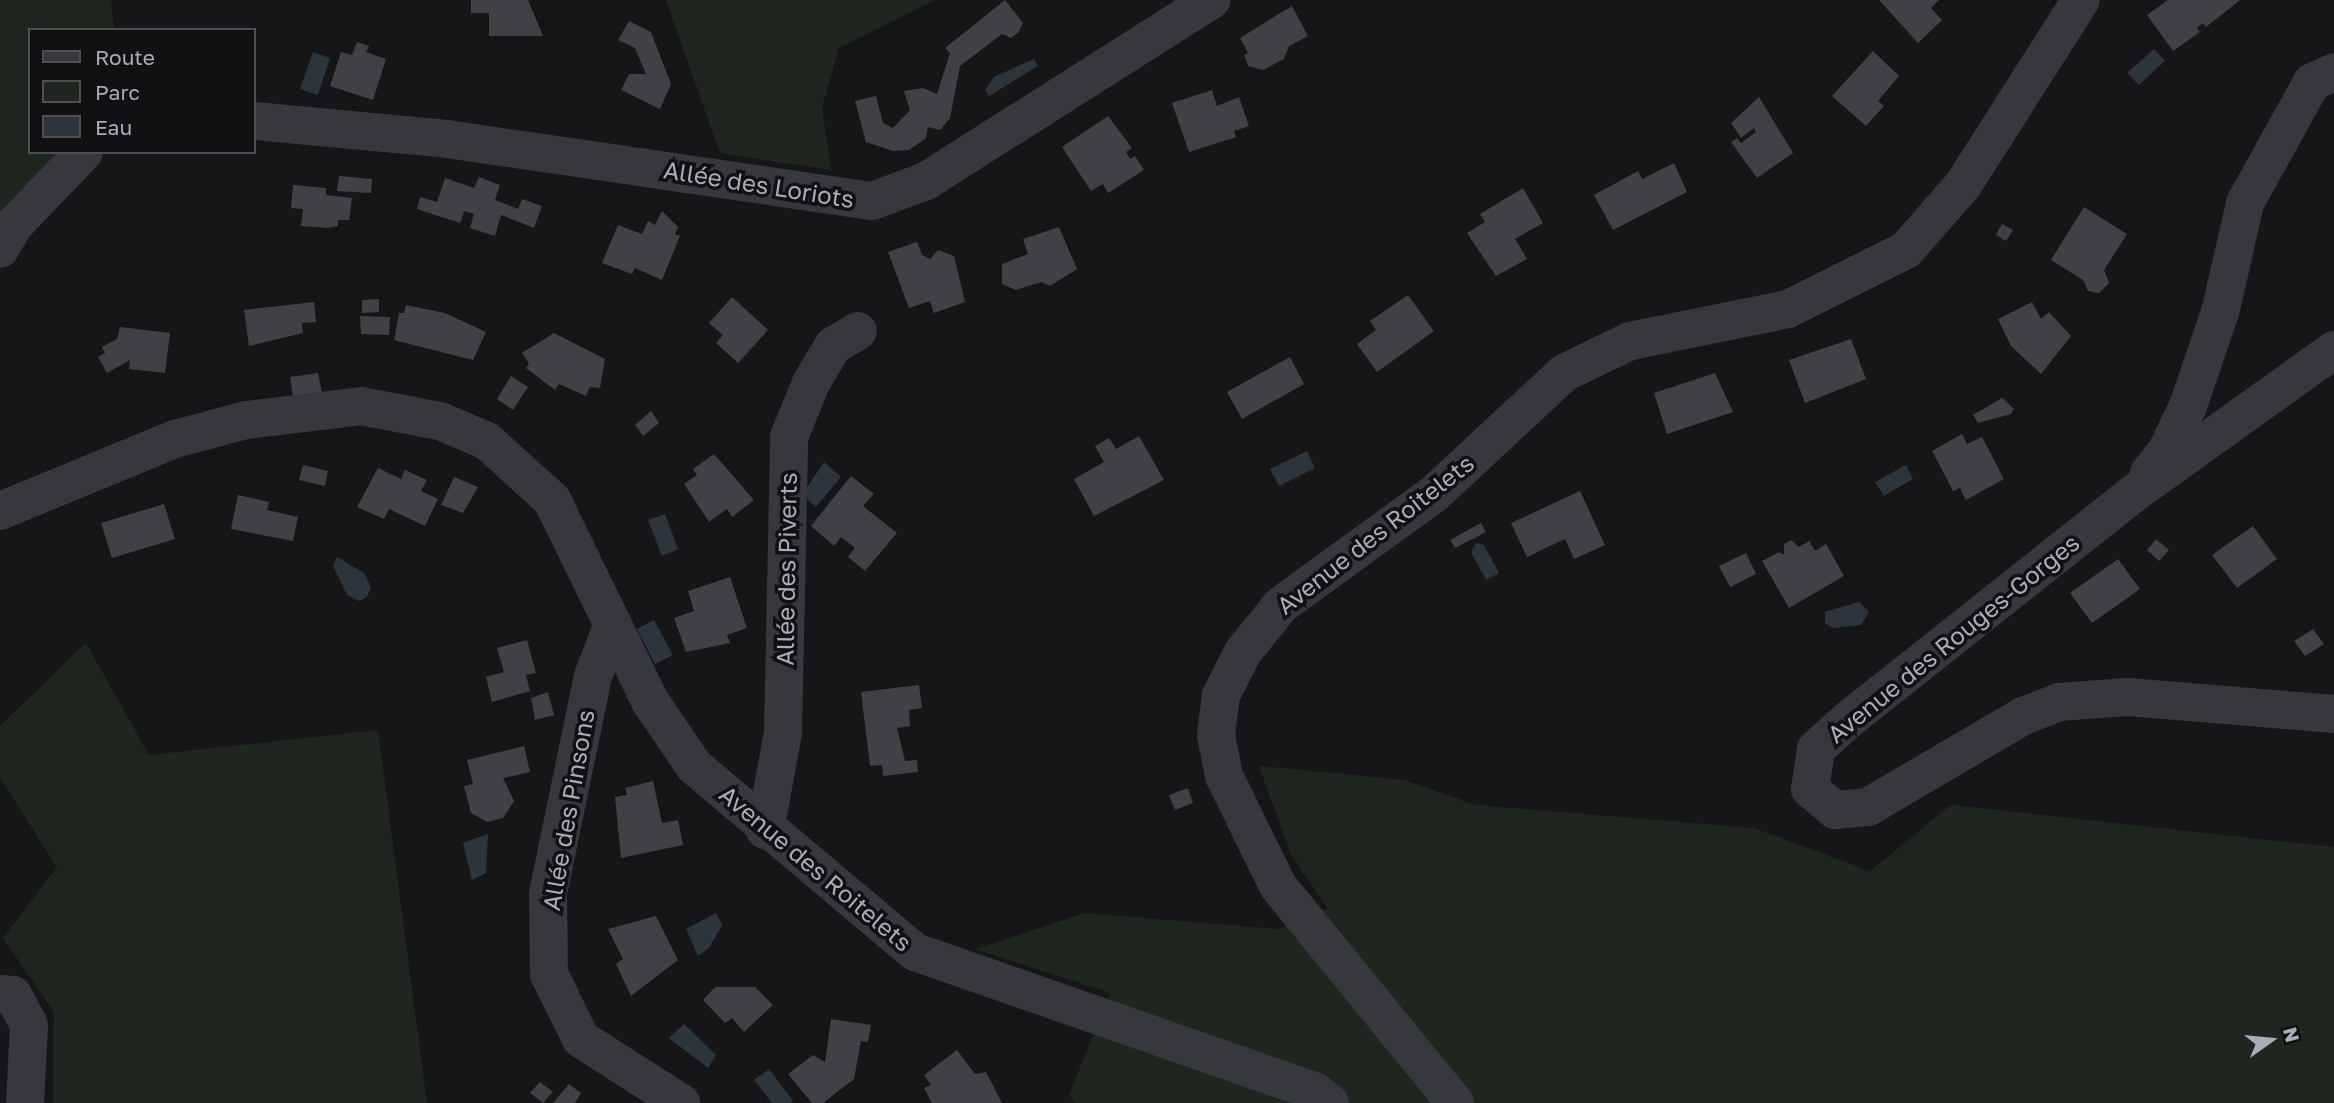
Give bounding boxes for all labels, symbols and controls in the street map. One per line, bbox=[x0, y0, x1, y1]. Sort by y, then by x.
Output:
legend bbox=[28, 28, 256, 154]
text: Route bbox=[95, 44, 155, 70]
text: Parc bbox=[95, 79, 140, 105]
text: Eau bbox=[95, 114, 132, 140]
street label: Allée des Loriots bbox=[662, 155, 856, 213]
street label: Avenue des Roitelets bbox=[1271, 448, 1479, 620]
street label: Allée des Piverts bbox=[770, 472, 802, 666]
street label: Avenue des Rouges-Gorges bbox=[1821, 528, 2085, 748]
street label: Allée des Pinsons bbox=[536, 707, 600, 913]
street label: Avenue des Roitelets bbox=[714, 779, 918, 957]
north arrow bbox=[2236, 1005, 2306, 1075]
text: N bbox=[2279, 1024, 2305, 1044]

